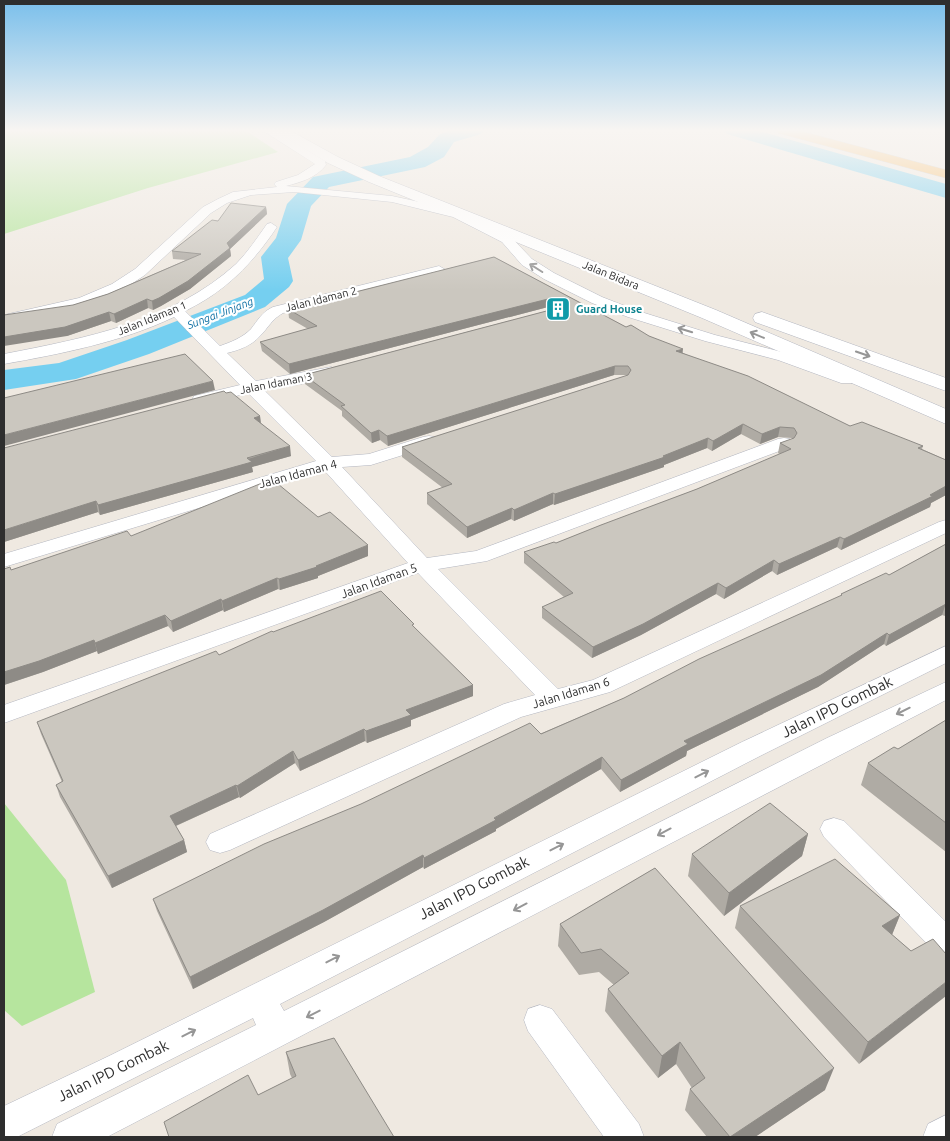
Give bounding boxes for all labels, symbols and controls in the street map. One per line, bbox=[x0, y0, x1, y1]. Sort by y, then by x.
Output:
street label: Jalan Bidara bbox=[581, 258, 641, 292]
one-way arrow bbox=[529, 262, 543, 272]
street label: Jalan Idaman 2 bbox=[284, 284, 358, 314]
water label: Sungai Jinjang bbox=[184, 295, 255, 331]
building icon: Guard House bbox=[545, 296, 571, 322]
street label: Jalan Idaman 1 bbox=[116, 299, 188, 337]
place label: Guard House bbox=[576, 303, 642, 315]
one-way arrow bbox=[677, 325, 693, 335]
one-way arrow bbox=[750, 329, 765, 339]
one-way arrow bbox=[855, 350, 871, 359]
street label: Jalan Idaman 3 bbox=[239, 370, 313, 396]
street label: Jalan Idaman 4 bbox=[257, 457, 338, 490]
street label: Jalan Idaman 5 bbox=[339, 561, 419, 600]
street label: Jalan IPD Gombak bbox=[779, 672, 895, 741]
street label: Jalan Idaman 6 bbox=[531, 675, 611, 710]
one-way arrow bbox=[895, 706, 910, 716]
one-way arrow bbox=[694, 769, 709, 778]
one-way arrow bbox=[657, 827, 671, 837]
one-way arrow bbox=[549, 841, 564, 851]
street label: Jalan IPD Gombak bbox=[416, 852, 532, 923]
one-way arrow bbox=[512, 902, 527, 912]
one-way arrow bbox=[326, 954, 341, 964]
one-way arrow bbox=[306, 1010, 321, 1019]
one-way arrow bbox=[181, 1028, 196, 1038]
street label: Jalan IPD Gombak bbox=[55, 1036, 171, 1105]

